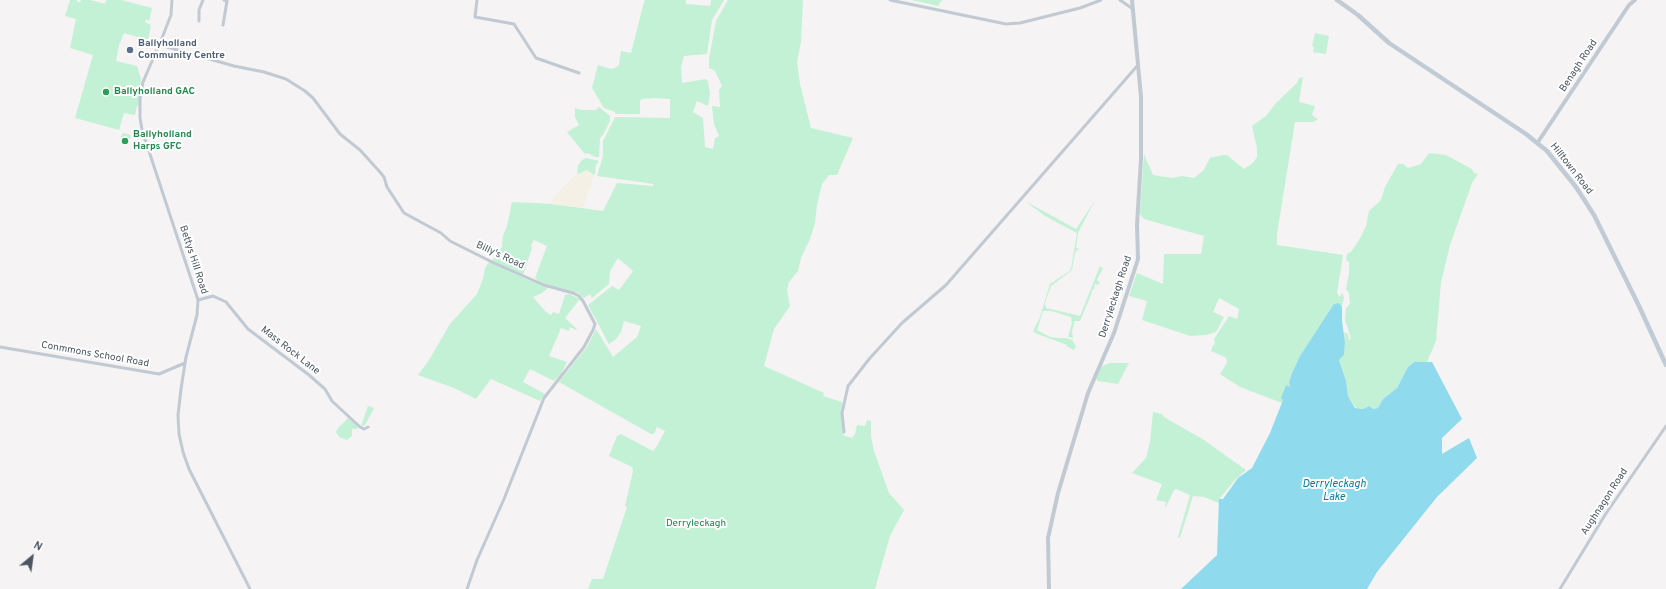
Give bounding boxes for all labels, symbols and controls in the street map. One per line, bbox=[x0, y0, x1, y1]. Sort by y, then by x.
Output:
place label: Ballyholland Community Centre bbox=[138, 38, 225, 62]
street label: Benagh Road bbox=[1558, 38, 1600, 94]
marker: Ballyholland Community Centre bbox=[125, 45, 135, 55]
place label: Ballyholland GAC bbox=[114, 86, 195, 98]
marker: Ballyholland GAC bbox=[101, 87, 111, 97]
place label: Ballyholland Harps GFC bbox=[133, 129, 192, 152]
marker: Ballyholland Harps GFC bbox=[120, 136, 130, 146]
street label: Hilltown Road bbox=[1547, 141, 1595, 197]
street label: Bettys Hill Road bbox=[176, 224, 210, 296]
street label: Billy's Road bbox=[474, 240, 526, 272]
street label: Derryleckagh Road bbox=[1097, 254, 1135, 340]
street label: Mass Rock Lane bbox=[258, 324, 322, 378]
street label: Conmmons School Road bbox=[40, 340, 150, 370]
street label: Aughnagon Road bbox=[1579, 466, 1631, 538]
water label: Derryleckagh Lake bbox=[1302, 478, 1366, 504]
park label: Derryleckagh bbox=[666, 518, 726, 530]
north arrow bbox=[12, 537, 52, 577]
text: N bbox=[31, 538, 45, 555]

